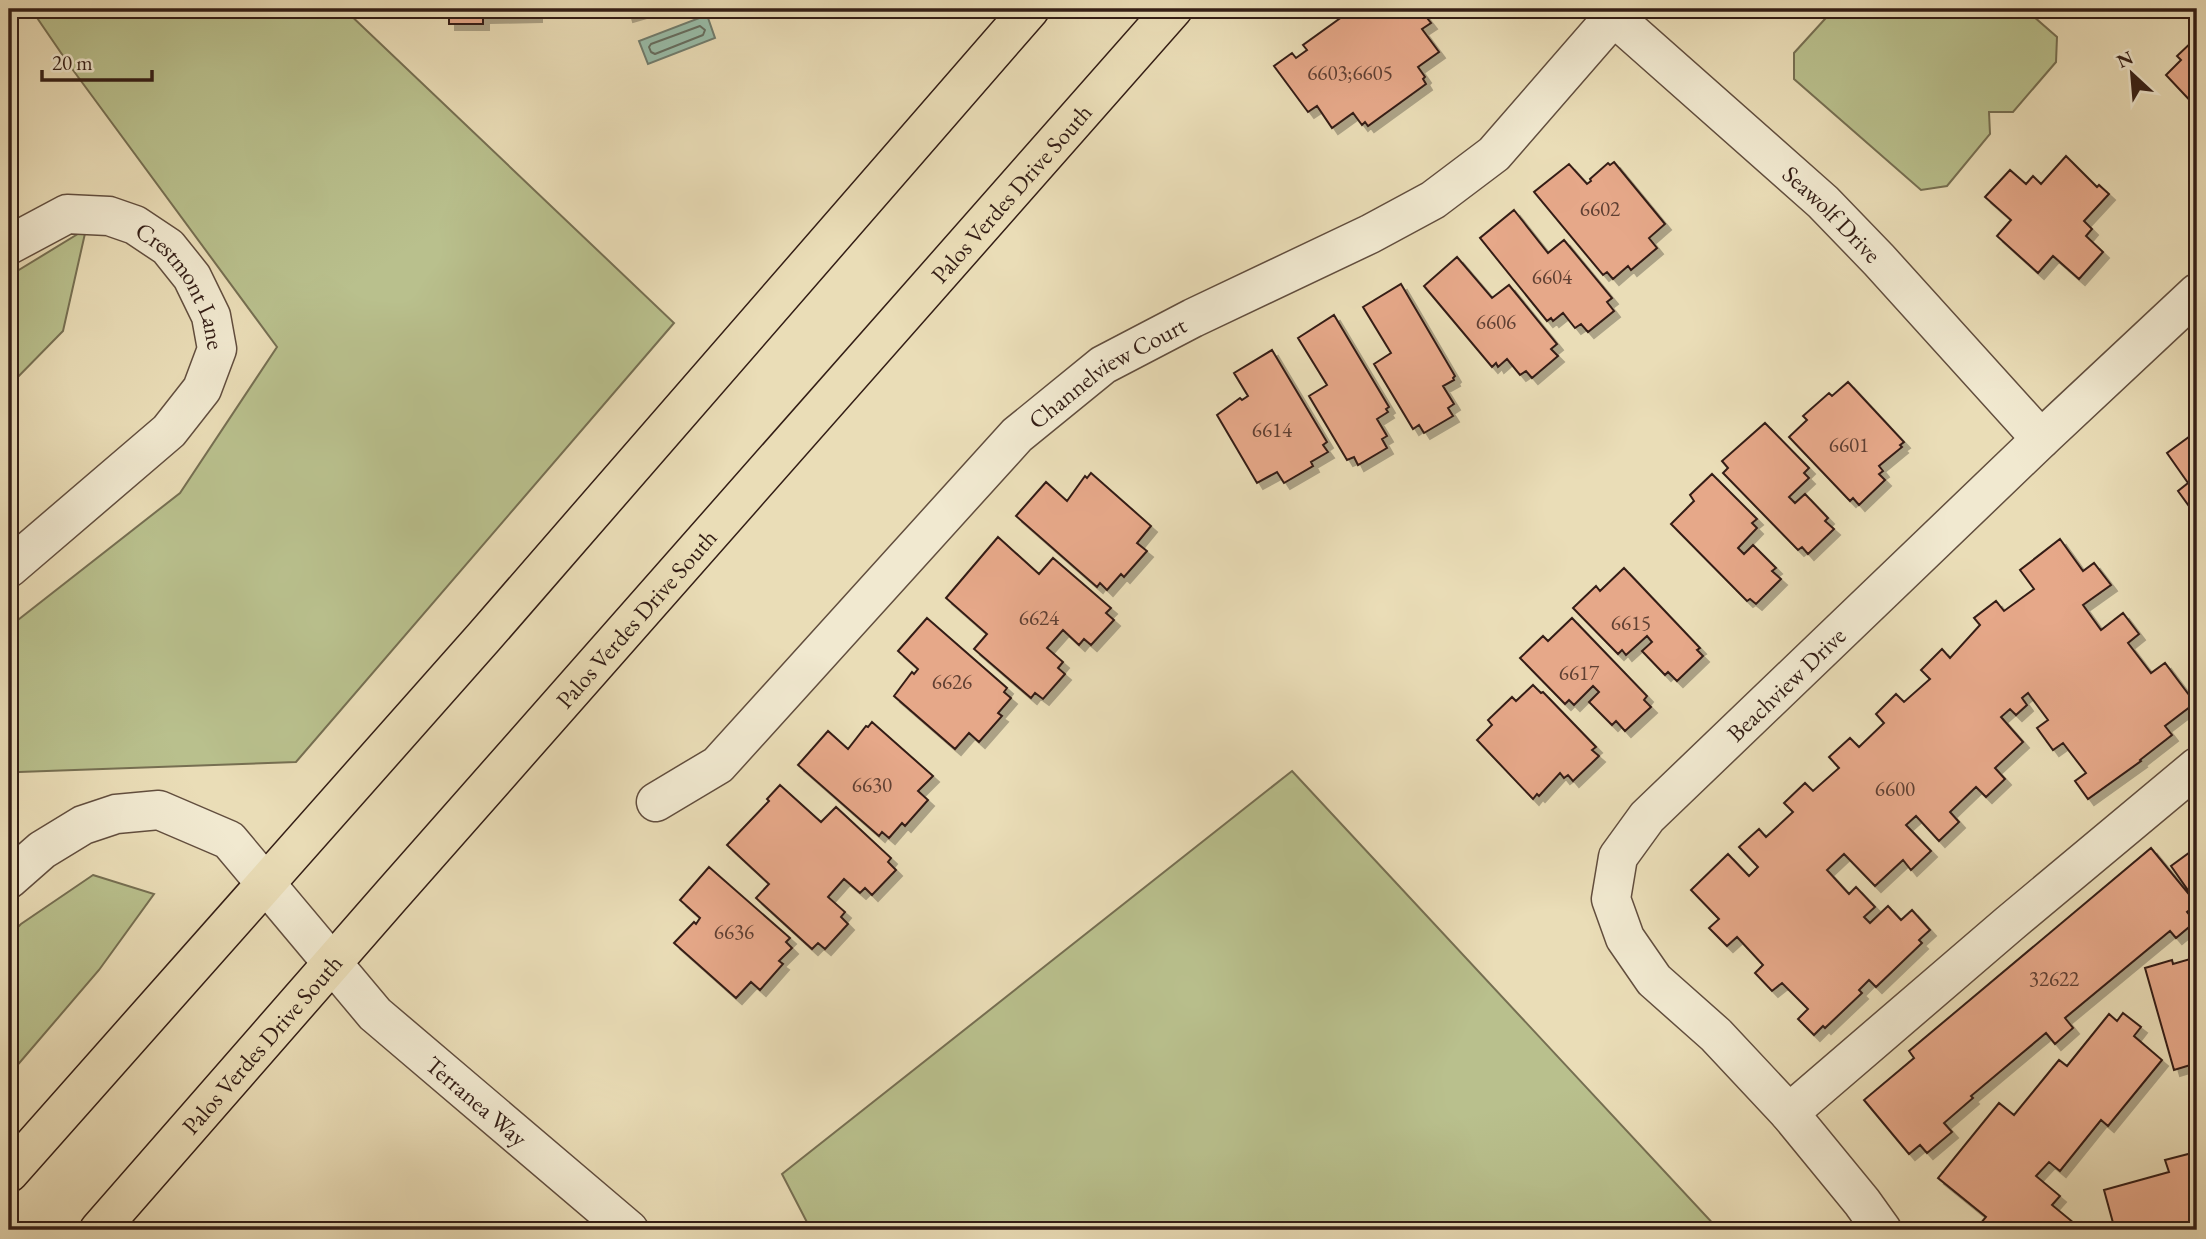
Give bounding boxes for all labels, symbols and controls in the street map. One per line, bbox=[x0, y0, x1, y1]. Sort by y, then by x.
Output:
scale bar bbox=[42, 38, 152, 82]
north arrow bbox=[2098, 38, 2168, 108]
text: N bbox=[2112, 44, 2138, 74]
text: 20 m bbox=[52, 49, 93, 76]
house number: 6603;6605 bbox=[1307, 59, 1393, 86]
street label: Palos Verdes Drive South bbox=[924, 97, 1098, 289]
street label: Seawolf Drive bbox=[1776, 158, 1888, 269]
house number: 6602 bbox=[1580, 195, 1620, 222]
street label: Crestmont Lane bbox=[130, 214, 232, 352]
house number: 6604 bbox=[1532, 263, 1573, 290]
house number: 6606 bbox=[1476, 308, 1516, 335]
street label: Channelview Court bbox=[1022, 309, 1192, 435]
house number: 6614 bbox=[1252, 416, 1293, 443]
house number: 6601 bbox=[1829, 431, 1869, 458]
street label: Palos Verdes Drive South bbox=[549, 522, 723, 714]
house number: 6624 bbox=[1019, 604, 1060, 631]
house number: 6615 bbox=[1611, 609, 1651, 636]
street label: Beachview Drive bbox=[1720, 620, 1852, 748]
house number: 6617 bbox=[1559, 659, 1600, 686]
house number: 6626 bbox=[932, 668, 972, 695]
house number: 6630 bbox=[852, 771, 892, 798]
house number: 6600 bbox=[1875, 775, 1915, 802]
house number: 6636 bbox=[714, 918, 754, 945]
street label: Palos Verdes Drive South bbox=[175, 948, 349, 1140]
house number: 32622 bbox=[2029, 965, 2079, 992]
street label: Terranea Way bbox=[419, 1049, 535, 1153]

